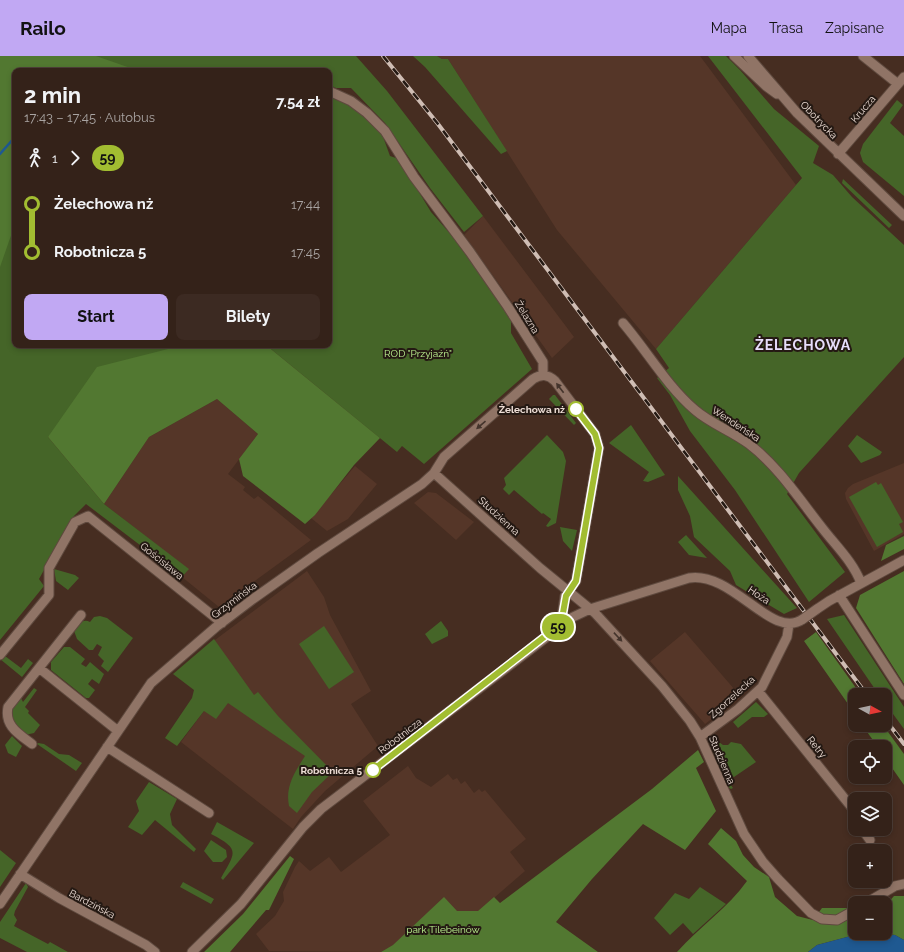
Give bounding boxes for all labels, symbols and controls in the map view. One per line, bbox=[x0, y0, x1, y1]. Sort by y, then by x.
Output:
text: Railo bbox=[20, 17, 66, 39]
text: Mapa bbox=[711, 20, 747, 36]
text: Trasa bbox=[769, 20, 803, 36]
text: Zapisane bbox=[825, 20, 884, 36]
text: 2 min bbox=[24, 82, 81, 108]
text: 7.54 zł bbox=[276, 93, 320, 111]
street label: Krucza bbox=[849, 93, 877, 125]
street label: Obotrycka bbox=[798, 99, 840, 141]
text: 17:43 – 17:45 · Autobus bbox=[24, 110, 155, 125]
icon: walk bbox=[24, 147, 46, 169]
icon: forward bbox=[64, 147, 86, 169]
text: 59 bbox=[100, 150, 116, 166]
text: 1 bbox=[52, 151, 58, 166]
text: Żelechowa nż bbox=[54, 195, 153, 213]
text: 17:44 bbox=[291, 197, 320, 212]
text: Robotnicza 5 bbox=[54, 243, 146, 261]
text: 17:45 bbox=[291, 245, 320, 260]
button: Start bbox=[24, 294, 168, 340]
button: Bilety bbox=[176, 294, 320, 340]
street label: Żelazna bbox=[513, 299, 541, 335]
district label: ŻELECHOWA bbox=[755, 336, 851, 353]
park label: ROD "Przyjaźń" bbox=[384, 348, 452, 359]
one-way arrow bbox=[556, 382, 565, 393]
marker: Żelechowa nż bbox=[568, 401, 584, 417]
place label: Żelechowa nż bbox=[499, 404, 565, 415]
street label: Wendeńska bbox=[710, 404, 762, 444]
one-way arrow bbox=[475, 421, 486, 430]
street label: Studzienna bbox=[476, 495, 522, 537]
street label: Gościsława bbox=[138, 540, 186, 582]
street label: Grzymińska bbox=[209, 579, 259, 621]
street label: Hoża bbox=[746, 584, 772, 606]
line badge: 59 bbox=[540, 614, 576, 640]
text: 59 bbox=[550, 619, 566, 635]
one-way arrow bbox=[613, 632, 623, 642]
street label: Zgorzelecka bbox=[707, 674, 757, 720]
north arrow bbox=[848, 688, 892, 732]
map controls bbox=[848, 688, 892, 940]
street label: Robotnicza bbox=[376, 716, 424, 756]
street label: Studzienna bbox=[707, 734, 737, 786]
street label: Retry bbox=[805, 734, 829, 760]
button: locate bbox=[848, 740, 892, 784]
marker: Robotnicza 5 bbox=[365, 762, 381, 778]
place label: Robotnicza 5 bbox=[300, 765, 362, 776]
button: layers bbox=[848, 792, 892, 836]
button: + bbox=[848, 844, 892, 888]
street label: Bardzińska bbox=[67, 887, 117, 921]
button: − bbox=[848, 896, 892, 940]
park label: park Tilebeinów bbox=[406, 924, 480, 935]

